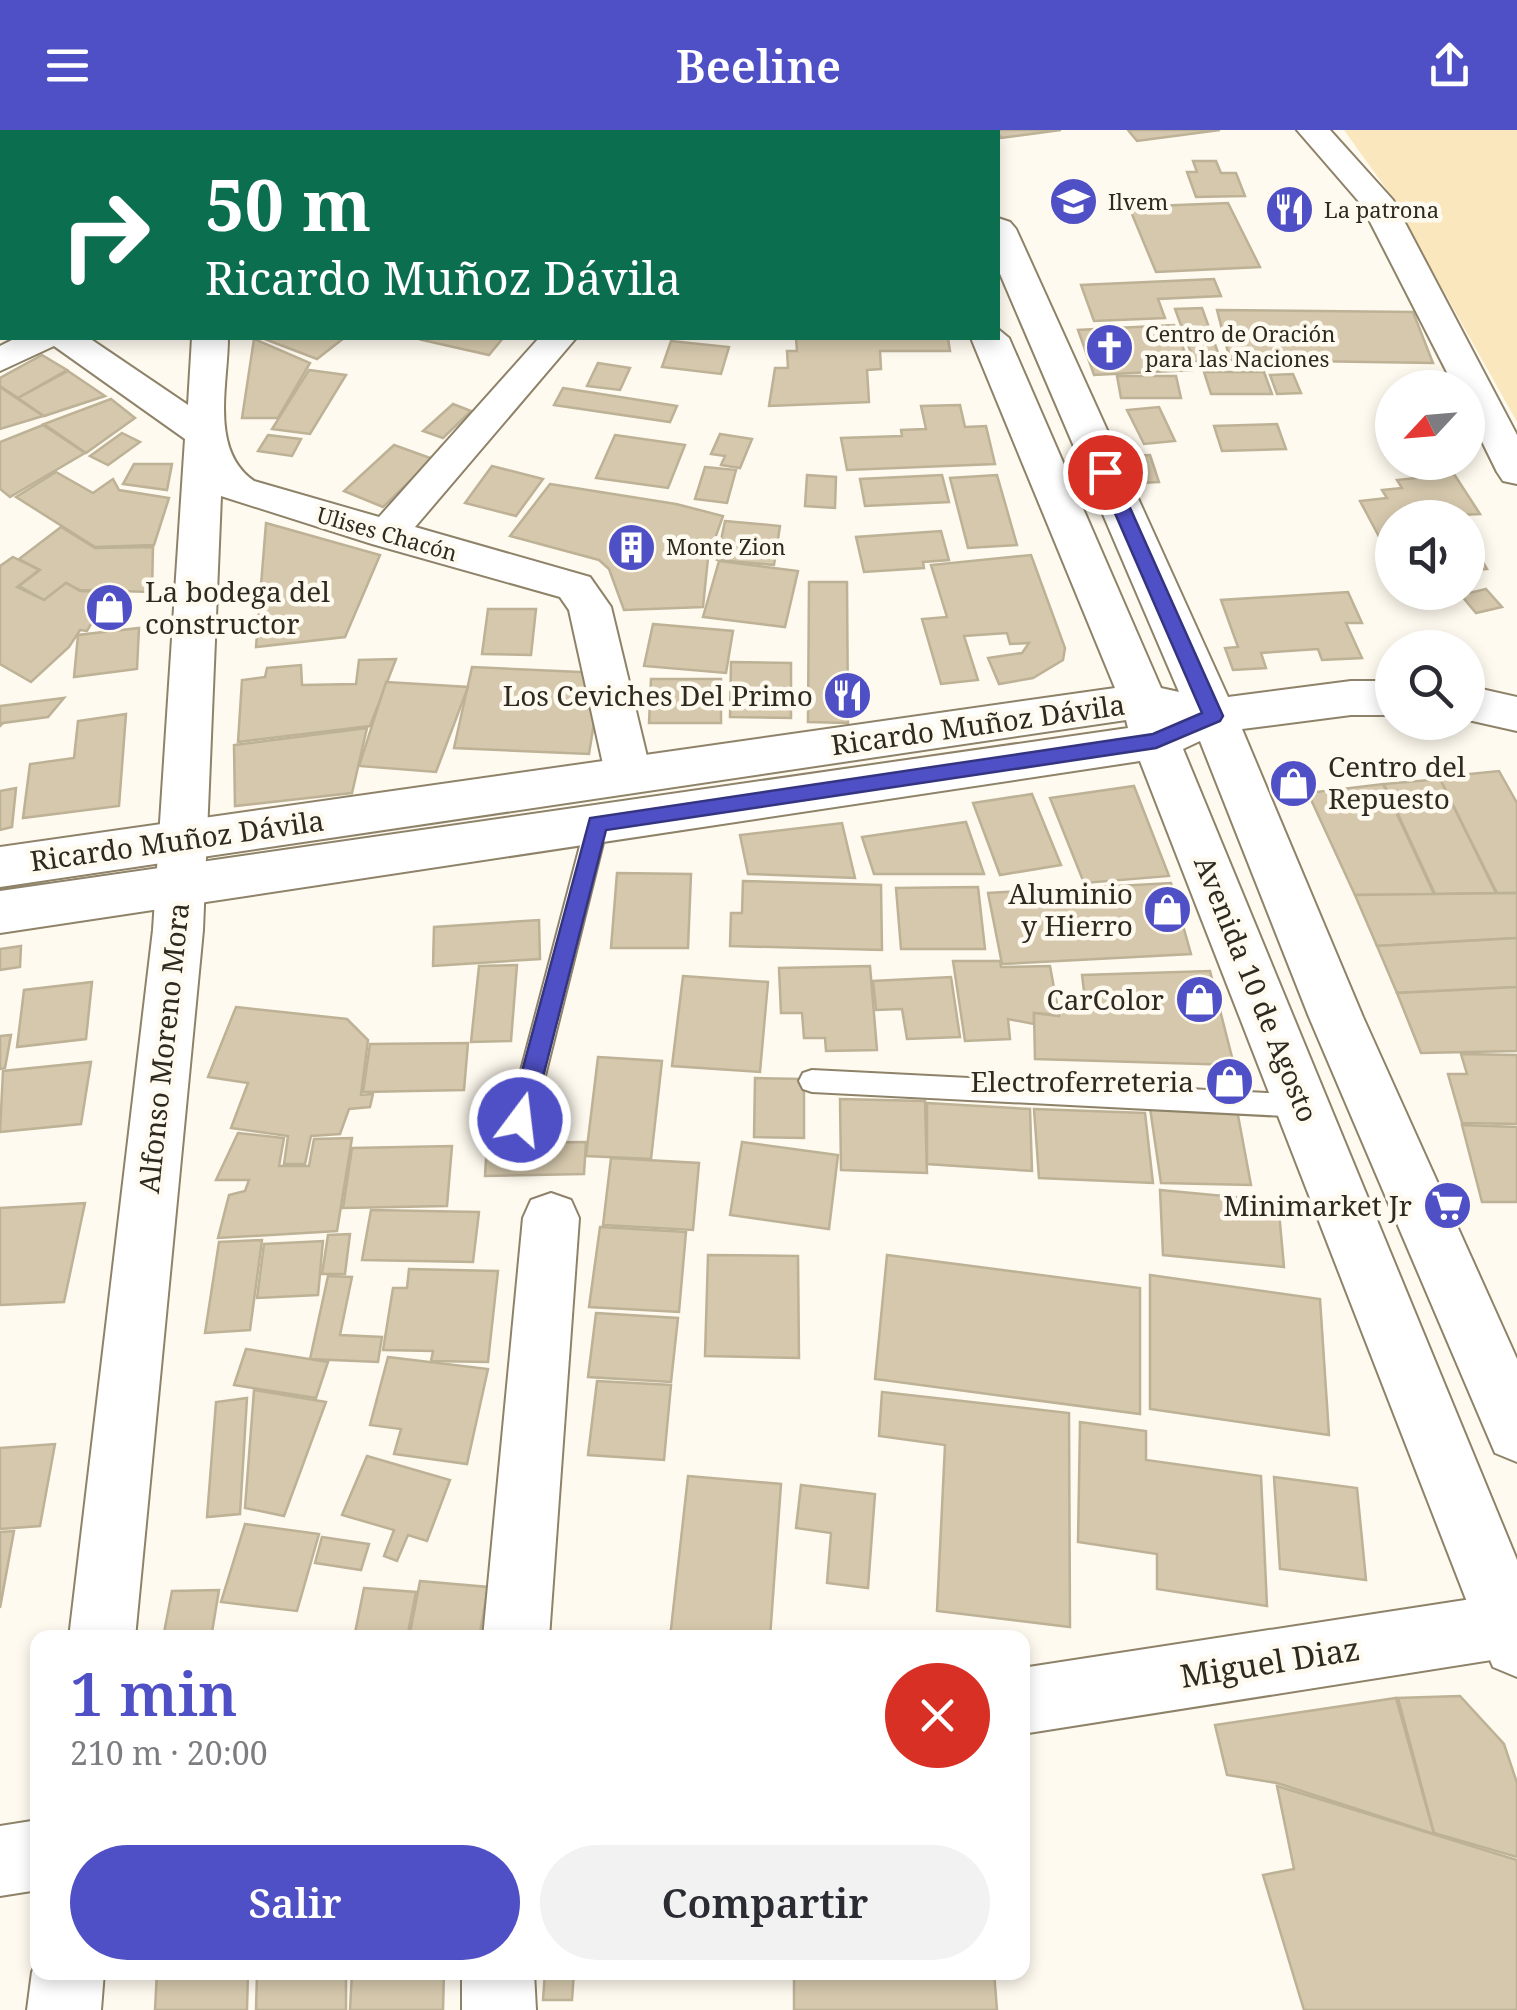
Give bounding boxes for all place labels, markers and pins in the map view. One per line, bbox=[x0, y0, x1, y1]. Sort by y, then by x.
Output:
school or university icon: Ilvem bbox=[1047, 176, 1099, 228]
restaurant icon: La patrona bbox=[1263, 184, 1315, 236]
place label: Ilvem bbox=[1108, 186, 1168, 216]
place label: La patrona bbox=[1324, 194, 1439, 224]
place label: Centro de Oración para las Naciones bbox=[1145, 318, 1335, 373]
church icon: Centro de Oración para las Naciones bbox=[1084, 321, 1136, 373]
pin bbox=[1063, 430, 1148, 515]
building icon: Monte Zion bbox=[605, 521, 657, 573]
place label: Monte Zion bbox=[666, 531, 786, 561]
place label: La bodega del constructor bbox=[145, 572, 330, 642]
shop icon: La bodega del constructor bbox=[84, 582, 136, 634]
restaurant icon: Los Ceviches Del Primo bbox=[822, 670, 874, 722]
place label: Los Ceviches Del Primo bbox=[503, 676, 813, 714]
place label: Centro del Repuesto bbox=[1328, 747, 1466, 817]
shop icon: Centro del Repuesto bbox=[1267, 757, 1319, 809]
place label: Aluminio y Hierro bbox=[1008, 874, 1133, 944]
shop icon: Aluminio y Hierro bbox=[1142, 884, 1194, 936]
shop icon: CarColor bbox=[1173, 974, 1225, 1026]
place label: CarColor bbox=[1046, 980, 1164, 1018]
shop icon: Electroferreteria bbox=[1203, 1056, 1255, 1108]
place label: Electroferreteria bbox=[971, 1062, 1194, 1100]
supermarket icon: Minimarket Jr bbox=[1421, 1180, 1473, 1232]
place label: Minimarket Jr bbox=[1223, 1186, 1412, 1224]

